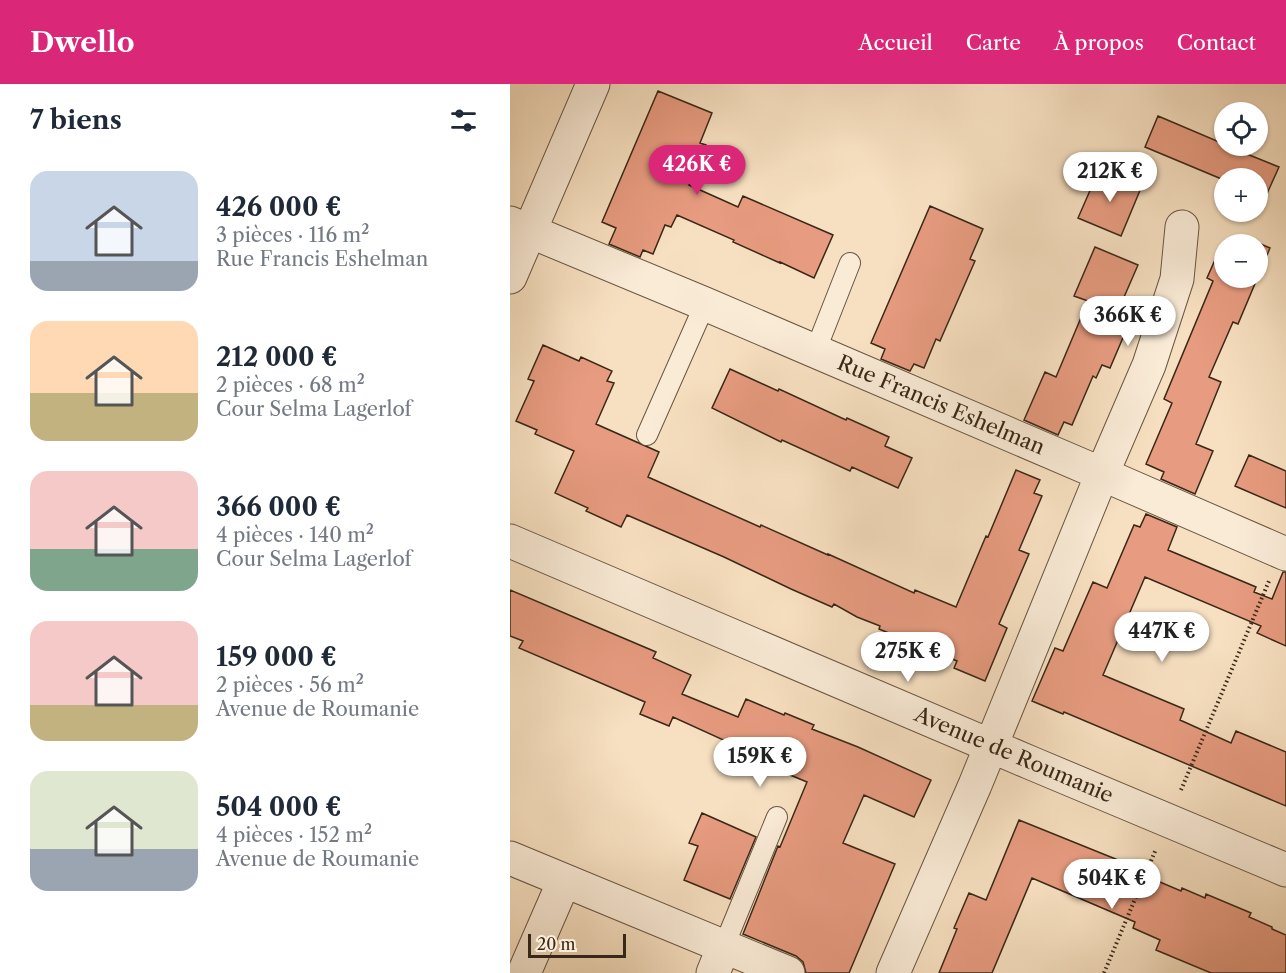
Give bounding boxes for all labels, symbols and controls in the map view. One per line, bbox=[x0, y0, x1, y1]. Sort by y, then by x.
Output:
text: Dwello bbox=[30, 25, 135, 59]
text: Accueil bbox=[858, 30, 933, 55]
text: Carte bbox=[966, 30, 1021, 55]
text: À propos bbox=[1054, 30, 1144, 55]
text: Contact bbox=[1177, 30, 1256, 55]
map controls bbox=[1214, 102, 1268, 288]
button: locate bbox=[1214, 102, 1268, 156]
text: 7 biens bbox=[30, 104, 122, 136]
icon: filters bbox=[447, 104, 480, 137]
pin: 426K € bbox=[648, 145, 746, 196]
text: 426K € bbox=[663, 152, 731, 176]
pin: 212K € bbox=[1061, 152, 1159, 203]
text: 212K € bbox=[1077, 159, 1143, 183]
button: + bbox=[1214, 168, 1268, 222]
text: 426 000 € bbox=[216, 191, 342, 223]
icon: home bbox=[78, 195, 150, 267]
text: 3 pièces · 116 m² bbox=[216, 223, 369, 247]
button: − bbox=[1214, 234, 1268, 288]
text: Rue Francis Eshelman bbox=[216, 247, 428, 271]
pin: 366K € bbox=[1079, 296, 1177, 347]
text: 366K € bbox=[1094, 303, 1162, 327]
text: 212 000 € bbox=[216, 341, 338, 373]
icon: home bbox=[78, 345, 150, 417]
street label: Rue Francis Eshelman bbox=[834, 349, 1049, 460]
text: 2 pièces · 68 m² bbox=[216, 373, 365, 397]
text: Cour Selma Lagerlof bbox=[216, 397, 412, 421]
text: 366 000 € bbox=[216, 491, 341, 523]
icon: home bbox=[78, 495, 150, 567]
text: 4 pièces · 140 m² bbox=[216, 523, 374, 547]
text: Cour Selma Lagerlof bbox=[216, 547, 412, 571]
pin: 447K € bbox=[1113, 612, 1211, 663]
text: 447K € bbox=[1128, 619, 1196, 643]
pin: 275K € bbox=[859, 632, 957, 683]
text: 275K € bbox=[875, 639, 941, 663]
text: 159 000 € bbox=[216, 641, 337, 673]
icon: home bbox=[78, 645, 150, 717]
text: 2 pièces · 56 m² bbox=[216, 673, 364, 697]
text: Avenue de Roumanie bbox=[216, 697, 419, 721]
street label: Avenue de Roumanie bbox=[910, 701, 1117, 808]
pin: 159K € bbox=[711, 737, 809, 788]
text: 159K € bbox=[727, 744, 793, 768]
text: 504 000 € bbox=[216, 791, 342, 823]
icon: home bbox=[78, 795, 150, 867]
text: 4 pièces · 152 m² bbox=[216, 823, 372, 847]
text: Avenue de Roumanie bbox=[216, 847, 419, 871]
pin: 504K € bbox=[1063, 859, 1161, 910]
text: 504K € bbox=[1078, 866, 1146, 890]
scale bar bbox=[528, 931, 626, 958]
text: 20 m bbox=[537, 934, 576, 954]

